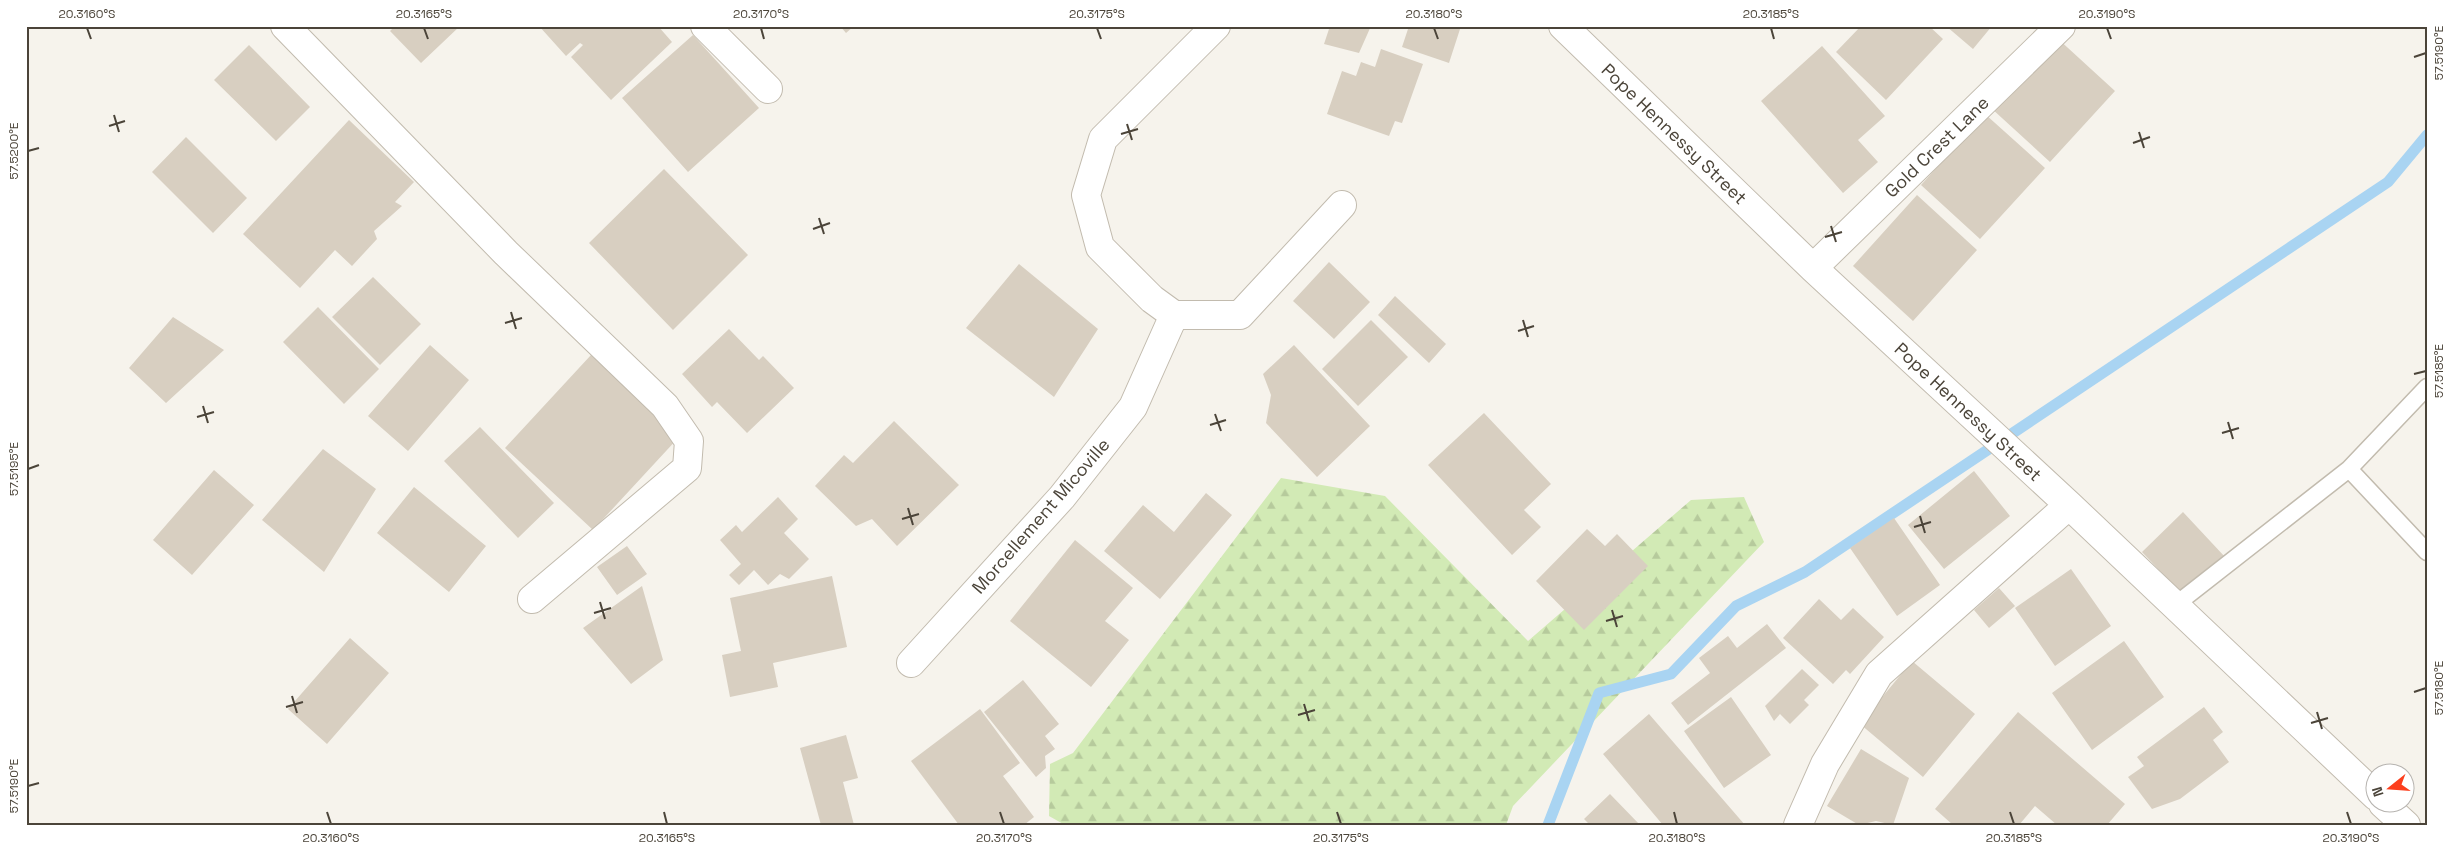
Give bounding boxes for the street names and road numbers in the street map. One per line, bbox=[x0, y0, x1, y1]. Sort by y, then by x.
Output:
street label: Pope Hennessy Street bbox=[1597, 58, 1752, 209]
street label: Gold Crest Lane bbox=[1880, 91, 1994, 202]
street label: Pope Hennessy Street bbox=[1890, 337, 2047, 486]
street label: Morcellement Micoville bbox=[967, 433, 1115, 598]

